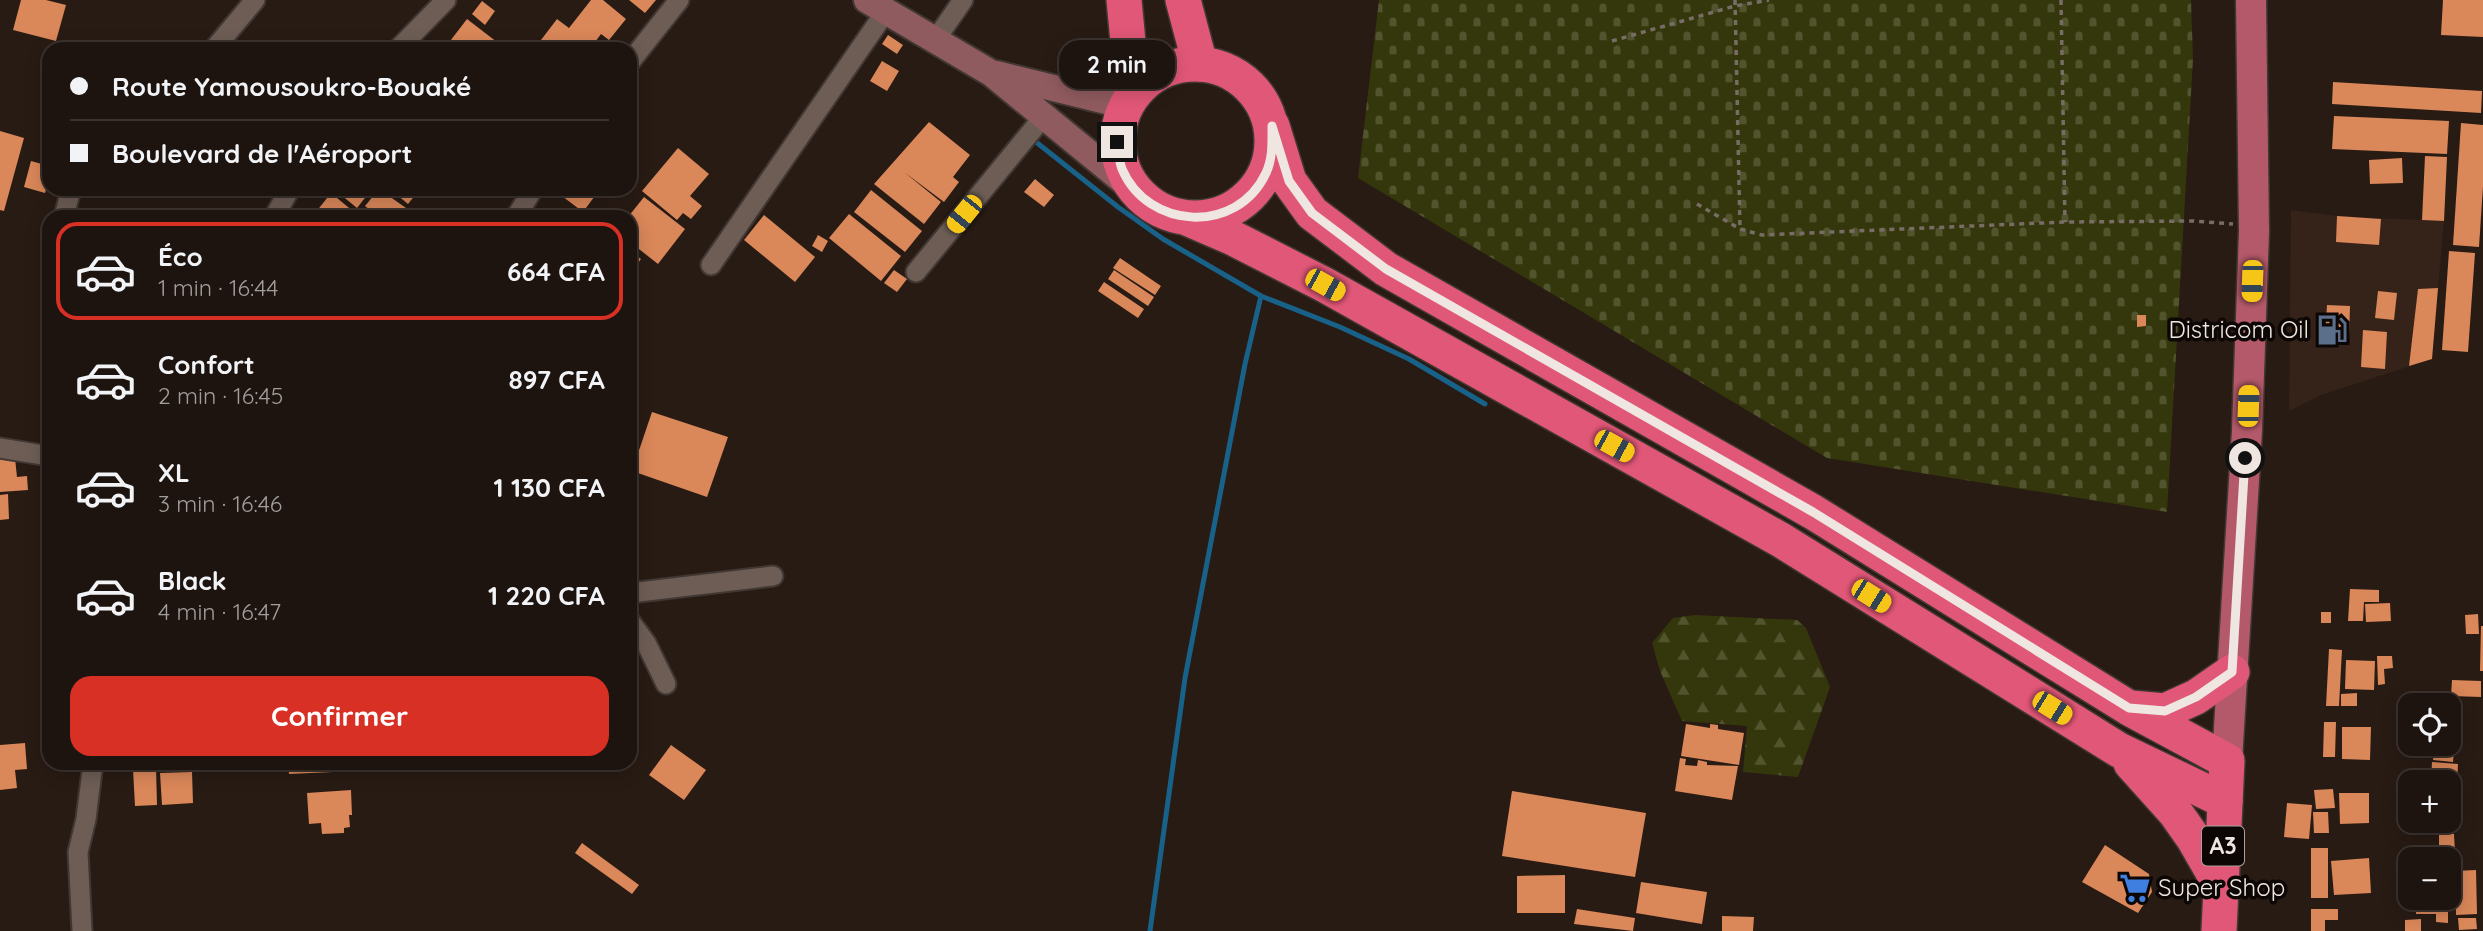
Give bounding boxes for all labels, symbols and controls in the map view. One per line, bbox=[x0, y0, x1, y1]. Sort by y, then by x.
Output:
callout: 2 min bbox=[1059, 40, 1175, 90]
text: 2 min bbox=[1087, 50, 1147, 79]
text: Route Yamousoukro-Bouaké bbox=[112, 70, 471, 103]
route end bbox=[1101, 126, 1133, 158]
text: Boulevard de l'Aéroport bbox=[112, 137, 413, 170]
car bbox=[943, 191, 986, 237]
icon: car bbox=[74, 240, 137, 303]
text: Éco bbox=[158, 240, 203, 273]
text: 664 CFA bbox=[507, 255, 605, 288]
car bbox=[2241, 260, 2264, 302]
car bbox=[1302, 266, 1349, 304]
text: 1 min · 16:44 bbox=[158, 273, 278, 302]
fuel station icon: Districom Oil bbox=[2315, 313, 2349, 347]
place label: Districom Oil bbox=[2168, 314, 2309, 344]
icon: car bbox=[74, 348, 137, 411]
text: Confort bbox=[158, 348, 255, 381]
text: 897 CFA bbox=[509, 363, 605, 396]
text: 2 min · 16:45 bbox=[158, 381, 283, 410]
car bbox=[2237, 385, 2260, 427]
car bbox=[1591, 427, 1638, 465]
route start bbox=[2229, 442, 2261, 474]
icon: car bbox=[74, 456, 137, 519]
text: XL bbox=[158, 456, 190, 489]
text: 1 130 CFA bbox=[494, 471, 605, 504]
text: 3 min · 16:46 bbox=[158, 489, 282, 518]
icon: car bbox=[74, 564, 137, 627]
text: Black bbox=[158, 564, 227, 597]
car bbox=[1848, 576, 1895, 616]
text: 1 220 CFA bbox=[488, 579, 605, 612]
text: 4 min · 16:47 bbox=[158, 597, 281, 626]
button: Confirmer bbox=[70, 676, 609, 756]
car bbox=[2029, 688, 2076, 728]
map controls bbox=[2398, 693, 2461, 910]
button: locate bbox=[2398, 693, 2461, 756]
button: + bbox=[2398, 770, 2461, 833]
road number: A3 bbox=[2202, 826, 2244, 866]
button: − bbox=[2398, 847, 2461, 910]
supermarket icon: Super Shop bbox=[2118, 871, 2152, 905]
place label: Super Shop bbox=[2158, 872, 2285, 902]

